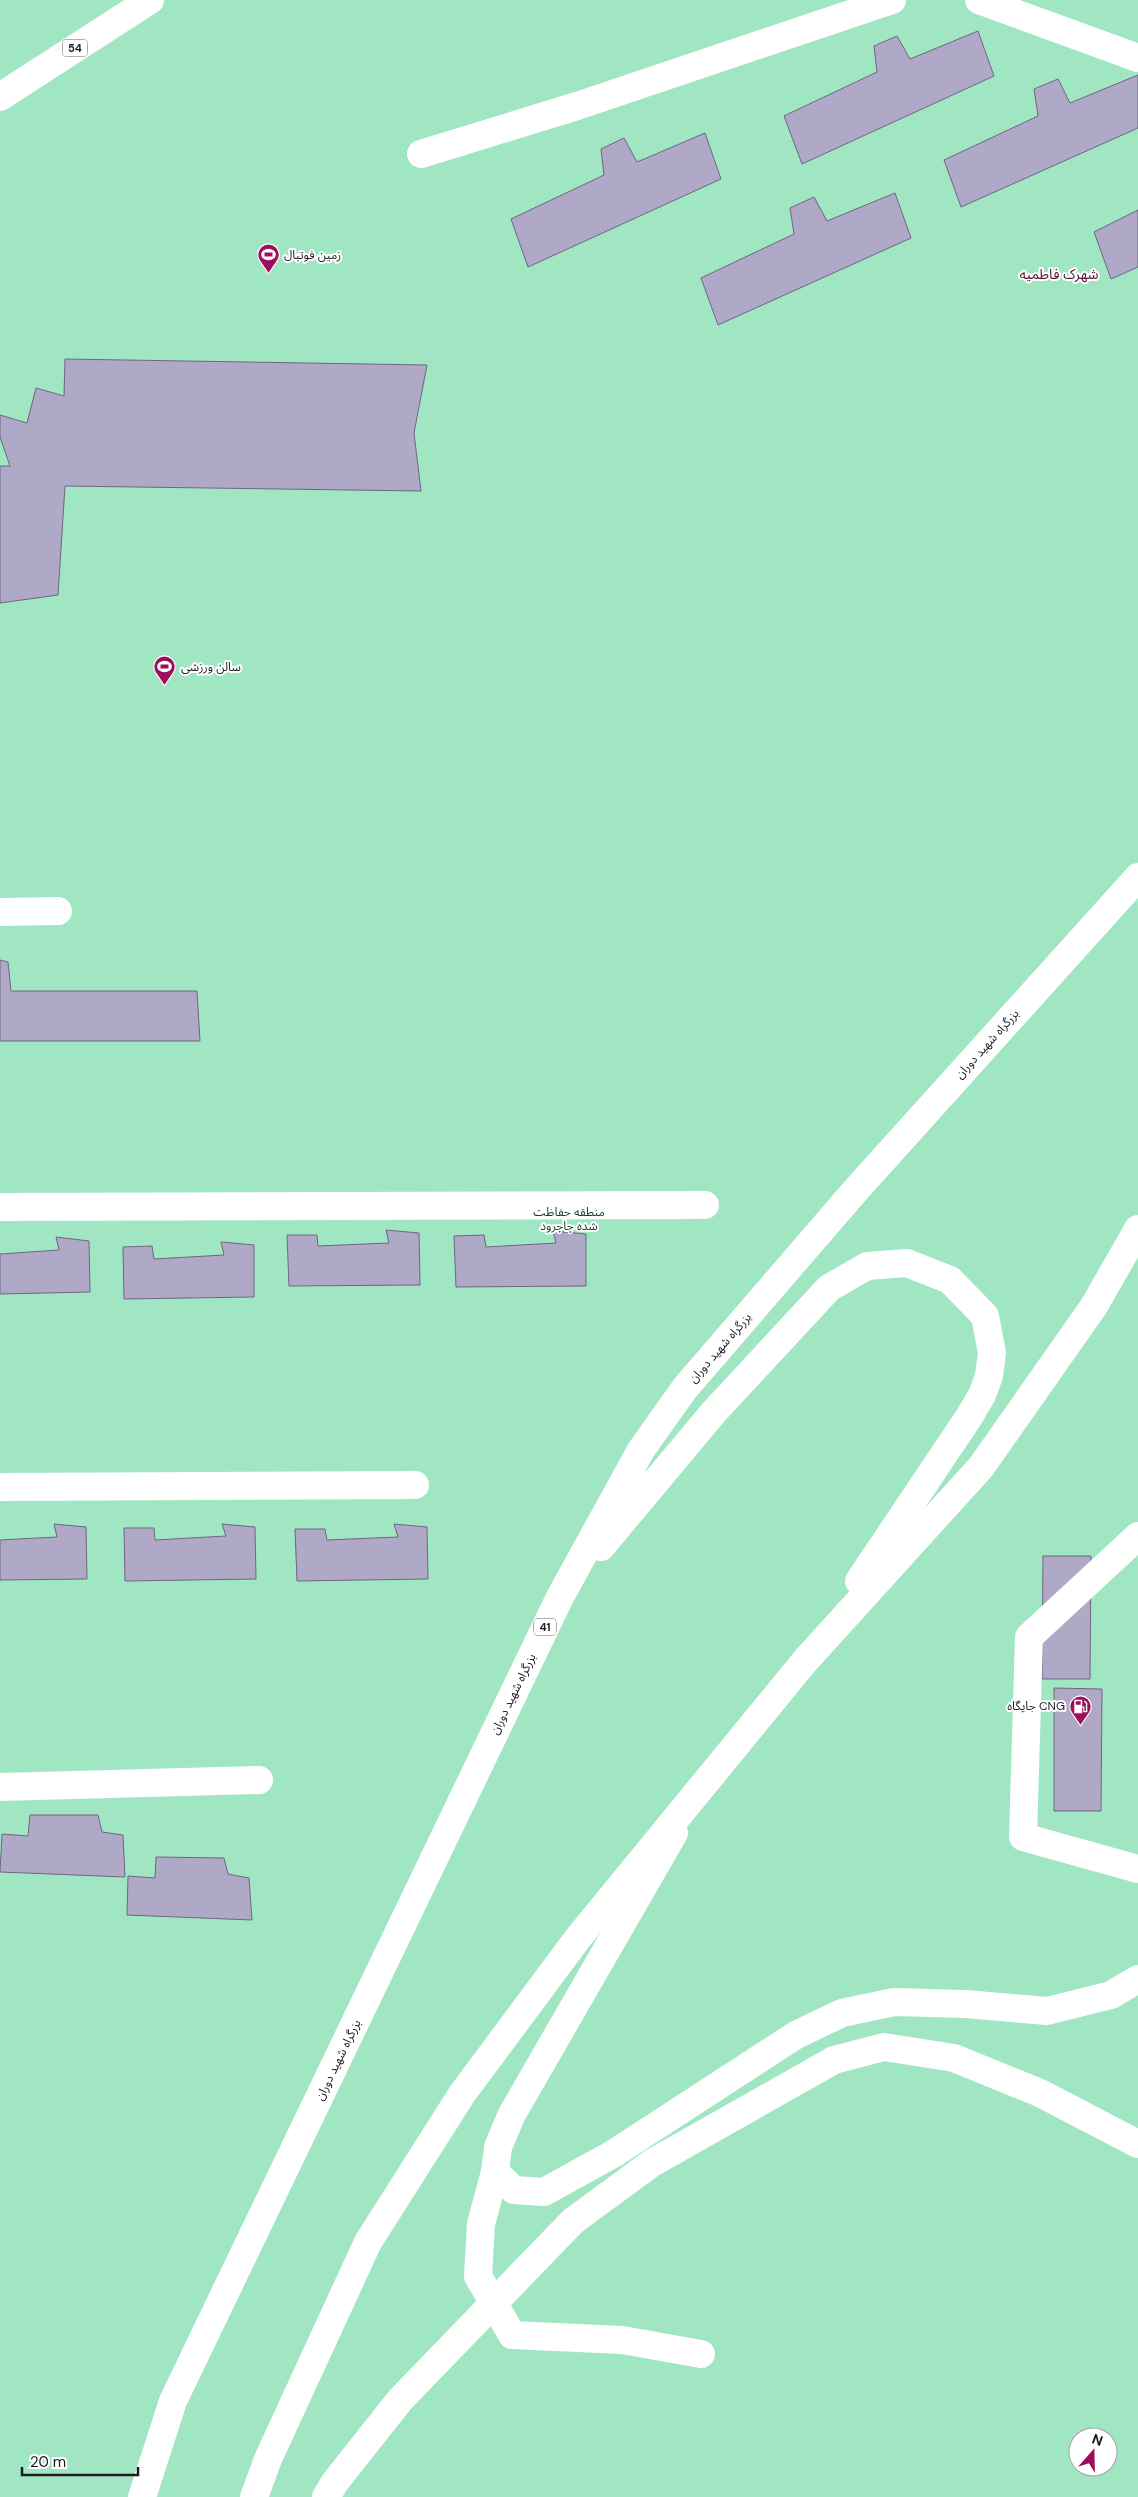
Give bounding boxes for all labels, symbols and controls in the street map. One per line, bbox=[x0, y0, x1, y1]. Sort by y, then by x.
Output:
road number: 54 bbox=[62, 40, 88, 56]
sports icon: زمین فوتبال bbox=[256, 243, 280, 274]
place label: زمین فوتبال bbox=[284, 247, 341, 263]
district label: شهرک فاطمیه bbox=[1020, 265, 1099, 283]
sports icon: سالن ورزشی bbox=[153, 655, 177, 686]
place label: سالن ورزشی bbox=[181, 659, 241, 675]
street label: بزرگراه شهید دوران bbox=[952, 1006, 1022, 1082]
park label: منطقه حفاظت شده جاجرود bbox=[533, 1204, 605, 1234]
street label: بزرگراه شهید دوران bbox=[685, 1310, 755, 1386]
road number: 41 bbox=[534, 1618, 556, 1635]
street label: بزرگراه شهید دوران bbox=[487, 1651, 539, 1737]
fuel station icon: جایگاه CNG bbox=[1069, 1694, 1093, 1725]
place label: جایگاه CNG bbox=[1007, 1698, 1065, 1714]
street label: بزرگراه شهید دوران bbox=[312, 2017, 364, 2103]
north arrow bbox=[1068, 2427, 1118, 2477]
text: N bbox=[1090, 2430, 1105, 2450]
scale bar bbox=[22, 2444, 139, 2476]
text: 20 m bbox=[30, 2452, 66, 2472]

